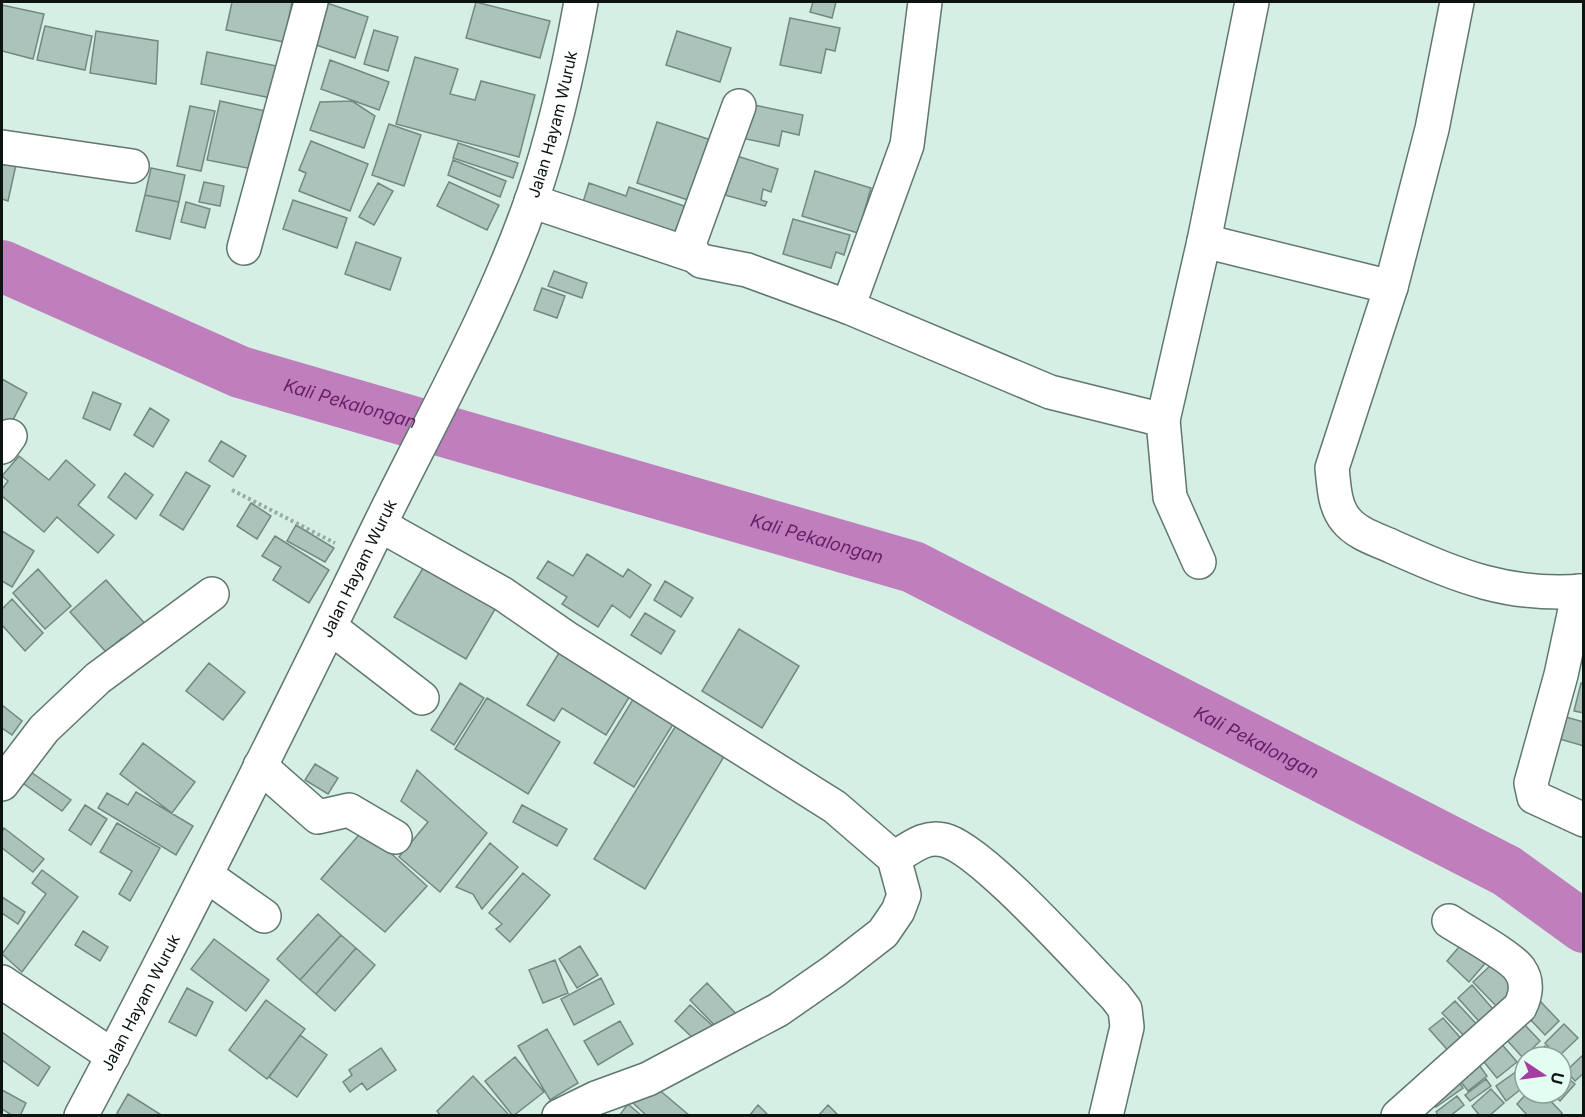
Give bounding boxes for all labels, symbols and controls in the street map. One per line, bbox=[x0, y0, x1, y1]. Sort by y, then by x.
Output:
street label: Jalan Hayam Wuruk bbox=[523, 49, 581, 200]
water label: Kali Pekalongan bbox=[281, 374, 419, 433]
street label: Jalan Hayam Wuruk bbox=[316, 496, 401, 641]
water label: Kali Pekalongan bbox=[748, 509, 886, 568]
water label: Kali Pekalongan bbox=[1191, 702, 1322, 783]
street label: Jalan Hayam Wuruk bbox=[97, 931, 184, 1074]
north arrow bbox=[1513, 1045, 1573, 1105]
text: U bbox=[1547, 1070, 1569, 1086]

